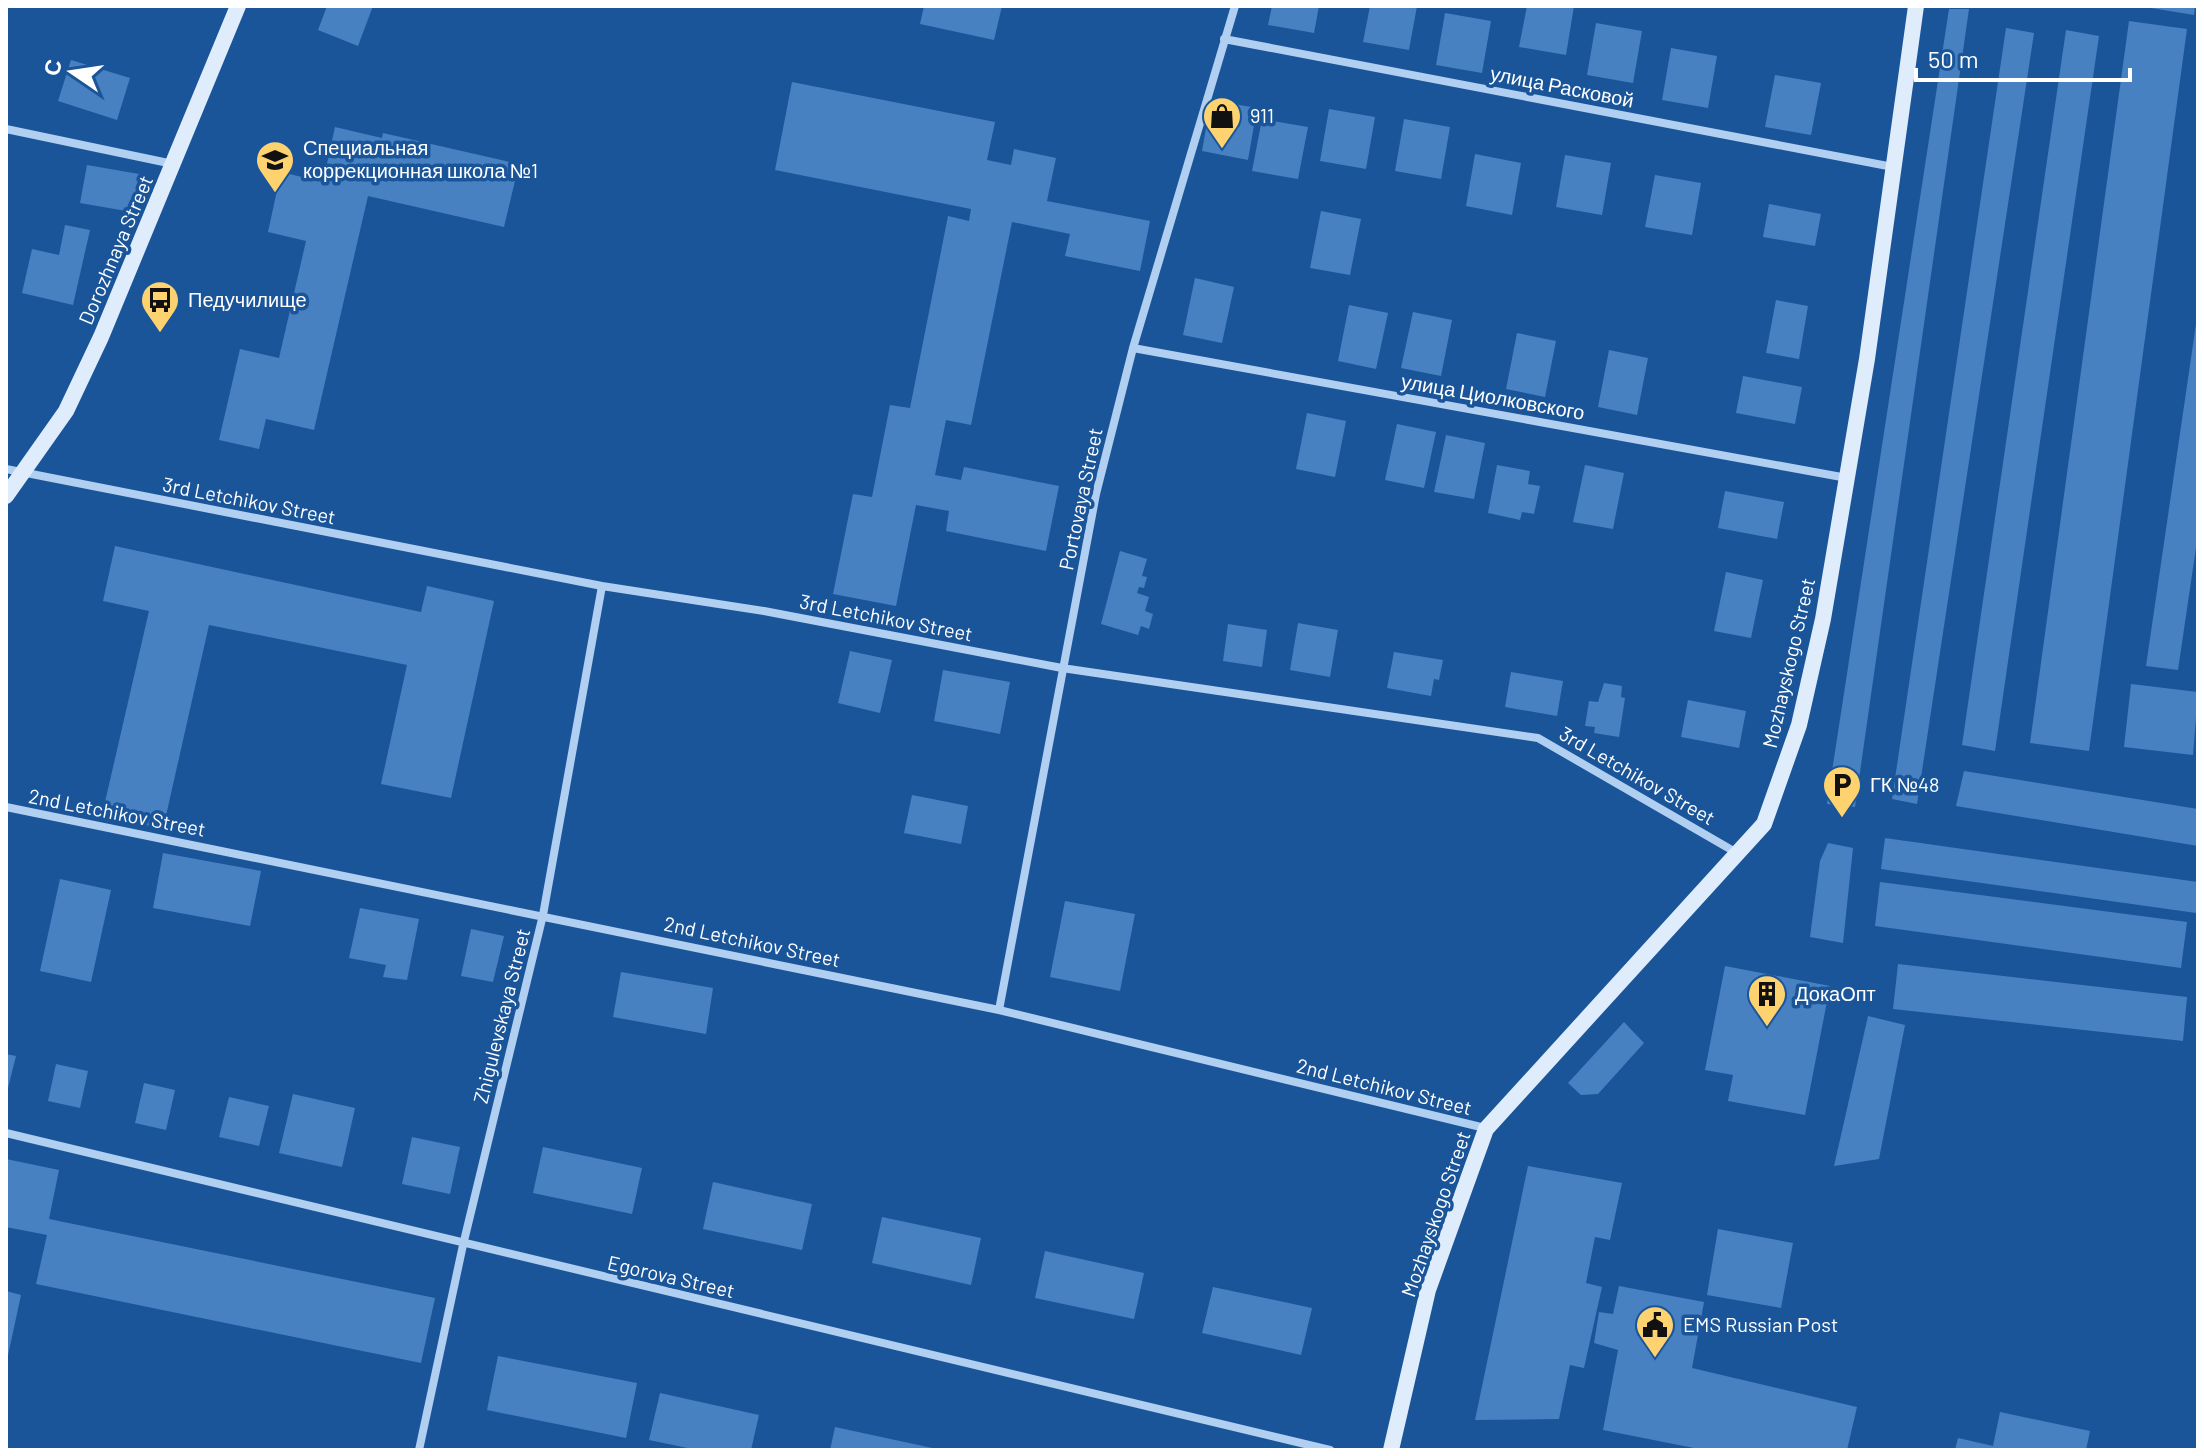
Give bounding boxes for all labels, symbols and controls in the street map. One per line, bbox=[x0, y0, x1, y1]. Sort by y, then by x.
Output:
north arrow bbox=[32, 32, 112, 112]
scale bar bbox=[1916, 32, 2130, 82]
text: 50 m bbox=[1928, 44, 1979, 73]
text: С bbox=[37, 57, 66, 78]
street label: улица Расковой bbox=[1488, 60, 1636, 112]
shop icon: 911 bbox=[1201, 95, 1243, 150]
place label: 911 bbox=[1250, 103, 1274, 127]
place label: Специальная коррекционная школа №1 bbox=[303, 135, 538, 182]
school or university icon: Специальная коррекционная школа №1 bbox=[254, 139, 296, 194]
street label: Dorozhnaya Street bbox=[73, 171, 157, 328]
bus stop icon: Педучилище bbox=[139, 279, 181, 334]
place label: Педучилище bbox=[188, 287, 307, 311]
street label: улица Циолковского bbox=[1400, 368, 1587, 424]
street label: Portovaya Street bbox=[1053, 426, 1107, 572]
street label: 3rd Letchikov Street bbox=[161, 471, 338, 529]
street label: Mozhayskogo Street bbox=[1757, 575, 1819, 750]
street label: 3rd Letchikov Street bbox=[798, 588, 975, 646]
street label: 3rd Letchikov Street bbox=[1555, 721, 1720, 829]
parking icon: ГК №48 bbox=[1821, 764, 1863, 819]
place label: ГК №48 bbox=[1870, 772, 1939, 796]
street label: 2nd Letchikov Street bbox=[27, 783, 208, 841]
street label: 2nd Letchikov Street bbox=[662, 911, 843, 971]
street label: Zhigulevskaya Street bbox=[468, 926, 534, 1106]
building icon: ДокаОпт bbox=[1746, 973, 1788, 1028]
place label: ДокаОпт bbox=[1795, 981, 1876, 1005]
street label: 2nd Letchikov Street bbox=[1294, 1053, 1474, 1119]
street label: Mozhayskogo Street bbox=[1395, 1128, 1475, 1300]
street label: Egorova Street bbox=[605, 1250, 737, 1302]
public building icon: EMS Russian Рost bbox=[1634, 1304, 1676, 1359]
place label: EMS Russian Рost bbox=[1683, 1312, 1838, 1336]

